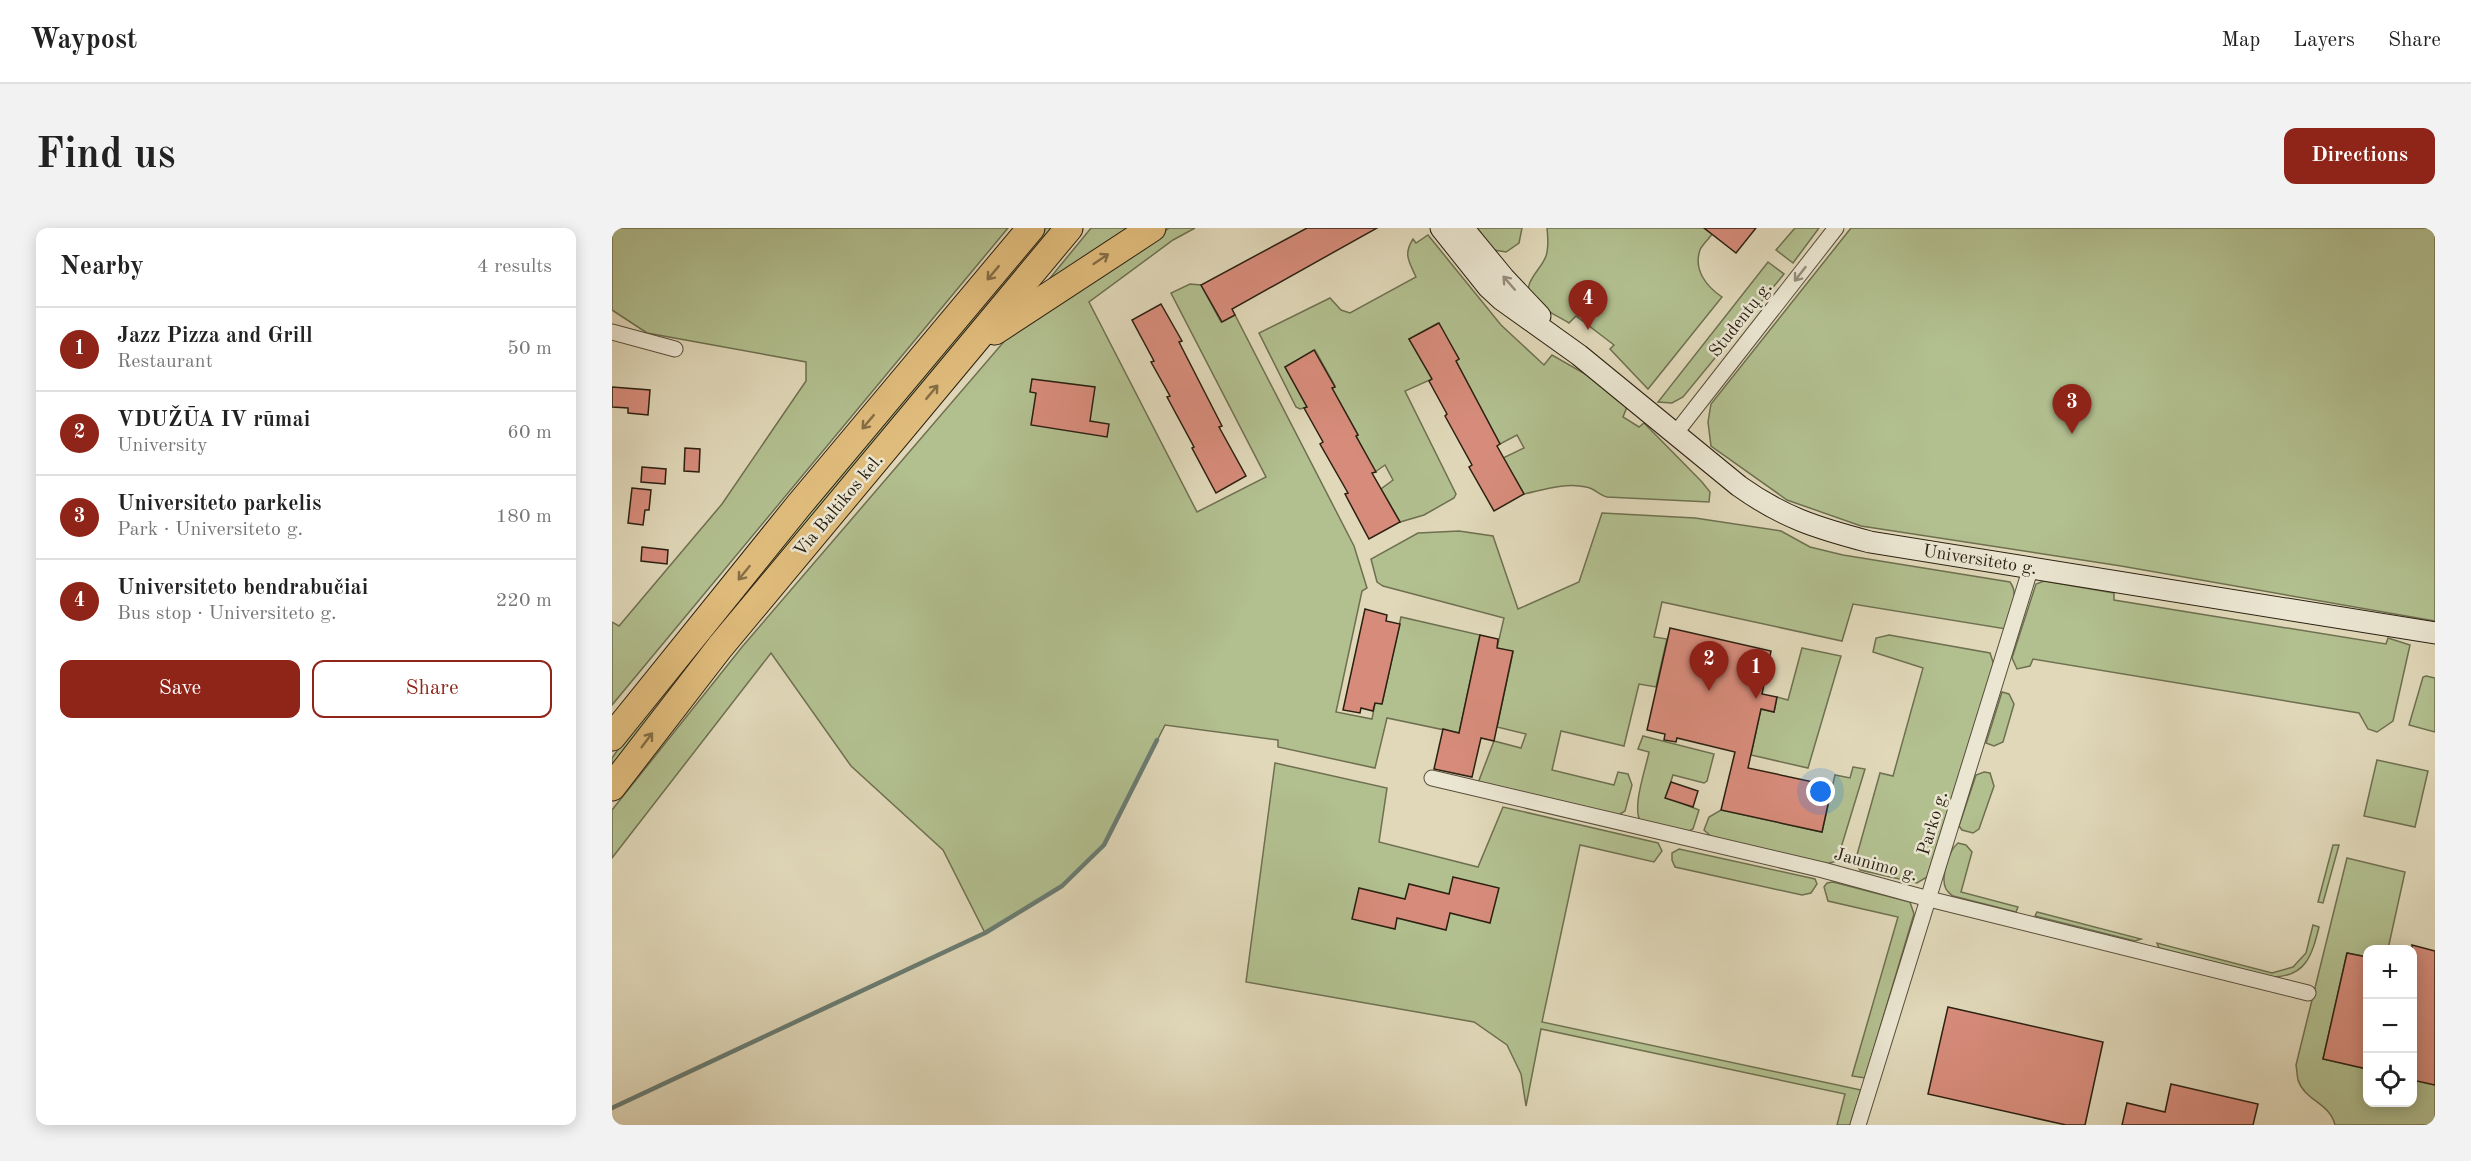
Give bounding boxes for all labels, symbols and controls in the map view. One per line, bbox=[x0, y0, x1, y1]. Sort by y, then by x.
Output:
text: Waypost bbox=[30, 27, 137, 55]
text: Map bbox=[2221, 30, 2260, 51]
text: Layers bbox=[2293, 30, 2355, 51]
text: Share bbox=[2388, 30, 2441, 51]
button: Directions bbox=[2284, 128, 2435, 184]
text: Find us bbox=[36, 135, 175, 177]
one-way arrow bbox=[1092, 253, 1109, 265]
text: Nearby bbox=[60, 254, 144, 280]
text: 4 results bbox=[477, 257, 552, 277]
one-way arrow bbox=[986, 265, 1000, 280]
one-way arrow bbox=[1794, 266, 1807, 282]
one-way arrow bbox=[1502, 276, 1516, 291]
street label: Studentų g. bbox=[1706, 279, 1776, 361]
pin: 4 bbox=[1568, 280, 1608, 330]
text: Jazz Pizza and Grill bbox=[117, 325, 313, 347]
text: 1 bbox=[74, 339, 85, 359]
text: 50 m bbox=[507, 339, 552, 359]
text: Restaurant bbox=[117, 352, 213, 372]
one-way arrow bbox=[925, 384, 938, 400]
pin: 3 bbox=[2052, 384, 2092, 434]
text: VDUŽŪA IV rūmai bbox=[117, 409, 310, 431]
one-way arrow bbox=[862, 414, 875, 430]
text: 2 bbox=[74, 423, 85, 443]
text: 60 m bbox=[507, 423, 552, 443]
text: University bbox=[117, 436, 208, 456]
street label: Via Baltikos kel. bbox=[791, 451, 887, 560]
text: Universiteto parkelis bbox=[117, 493, 321, 515]
text: 3 bbox=[74, 507, 85, 527]
text: 180 m bbox=[496, 507, 552, 527]
text: Park · Universiteto g. bbox=[117, 520, 303, 540]
street label: Universiteto g. bbox=[1922, 542, 2038, 578]
one-way arrow bbox=[738, 565, 751, 581]
text: Universiteto bendrabučiai bbox=[117, 577, 368, 599]
text: 4 bbox=[74, 591, 85, 611]
text: 220 m bbox=[496, 591, 552, 611]
text: Bus stop · Universiteto g. bbox=[117, 604, 337, 624]
pin: 2 bbox=[1690, 642, 1728, 691]
pin: 1 bbox=[1736, 650, 1776, 699]
button: Save bbox=[60, 660, 300, 718]
button: Share bbox=[312, 660, 552, 718]
one-way arrow bbox=[640, 732, 653, 748]
your location bbox=[1806, 777, 1835, 806]
street label: Parko g. bbox=[1915, 789, 1951, 857]
street label: Jaunimo g. bbox=[1832, 845, 1920, 885]
map controls bbox=[2363, 945, 2417, 1107]
button: + bbox=[2363, 945, 2417, 999]
button: − bbox=[2363, 999, 2417, 1053]
button: locate bbox=[2363, 1053, 2417, 1107]

